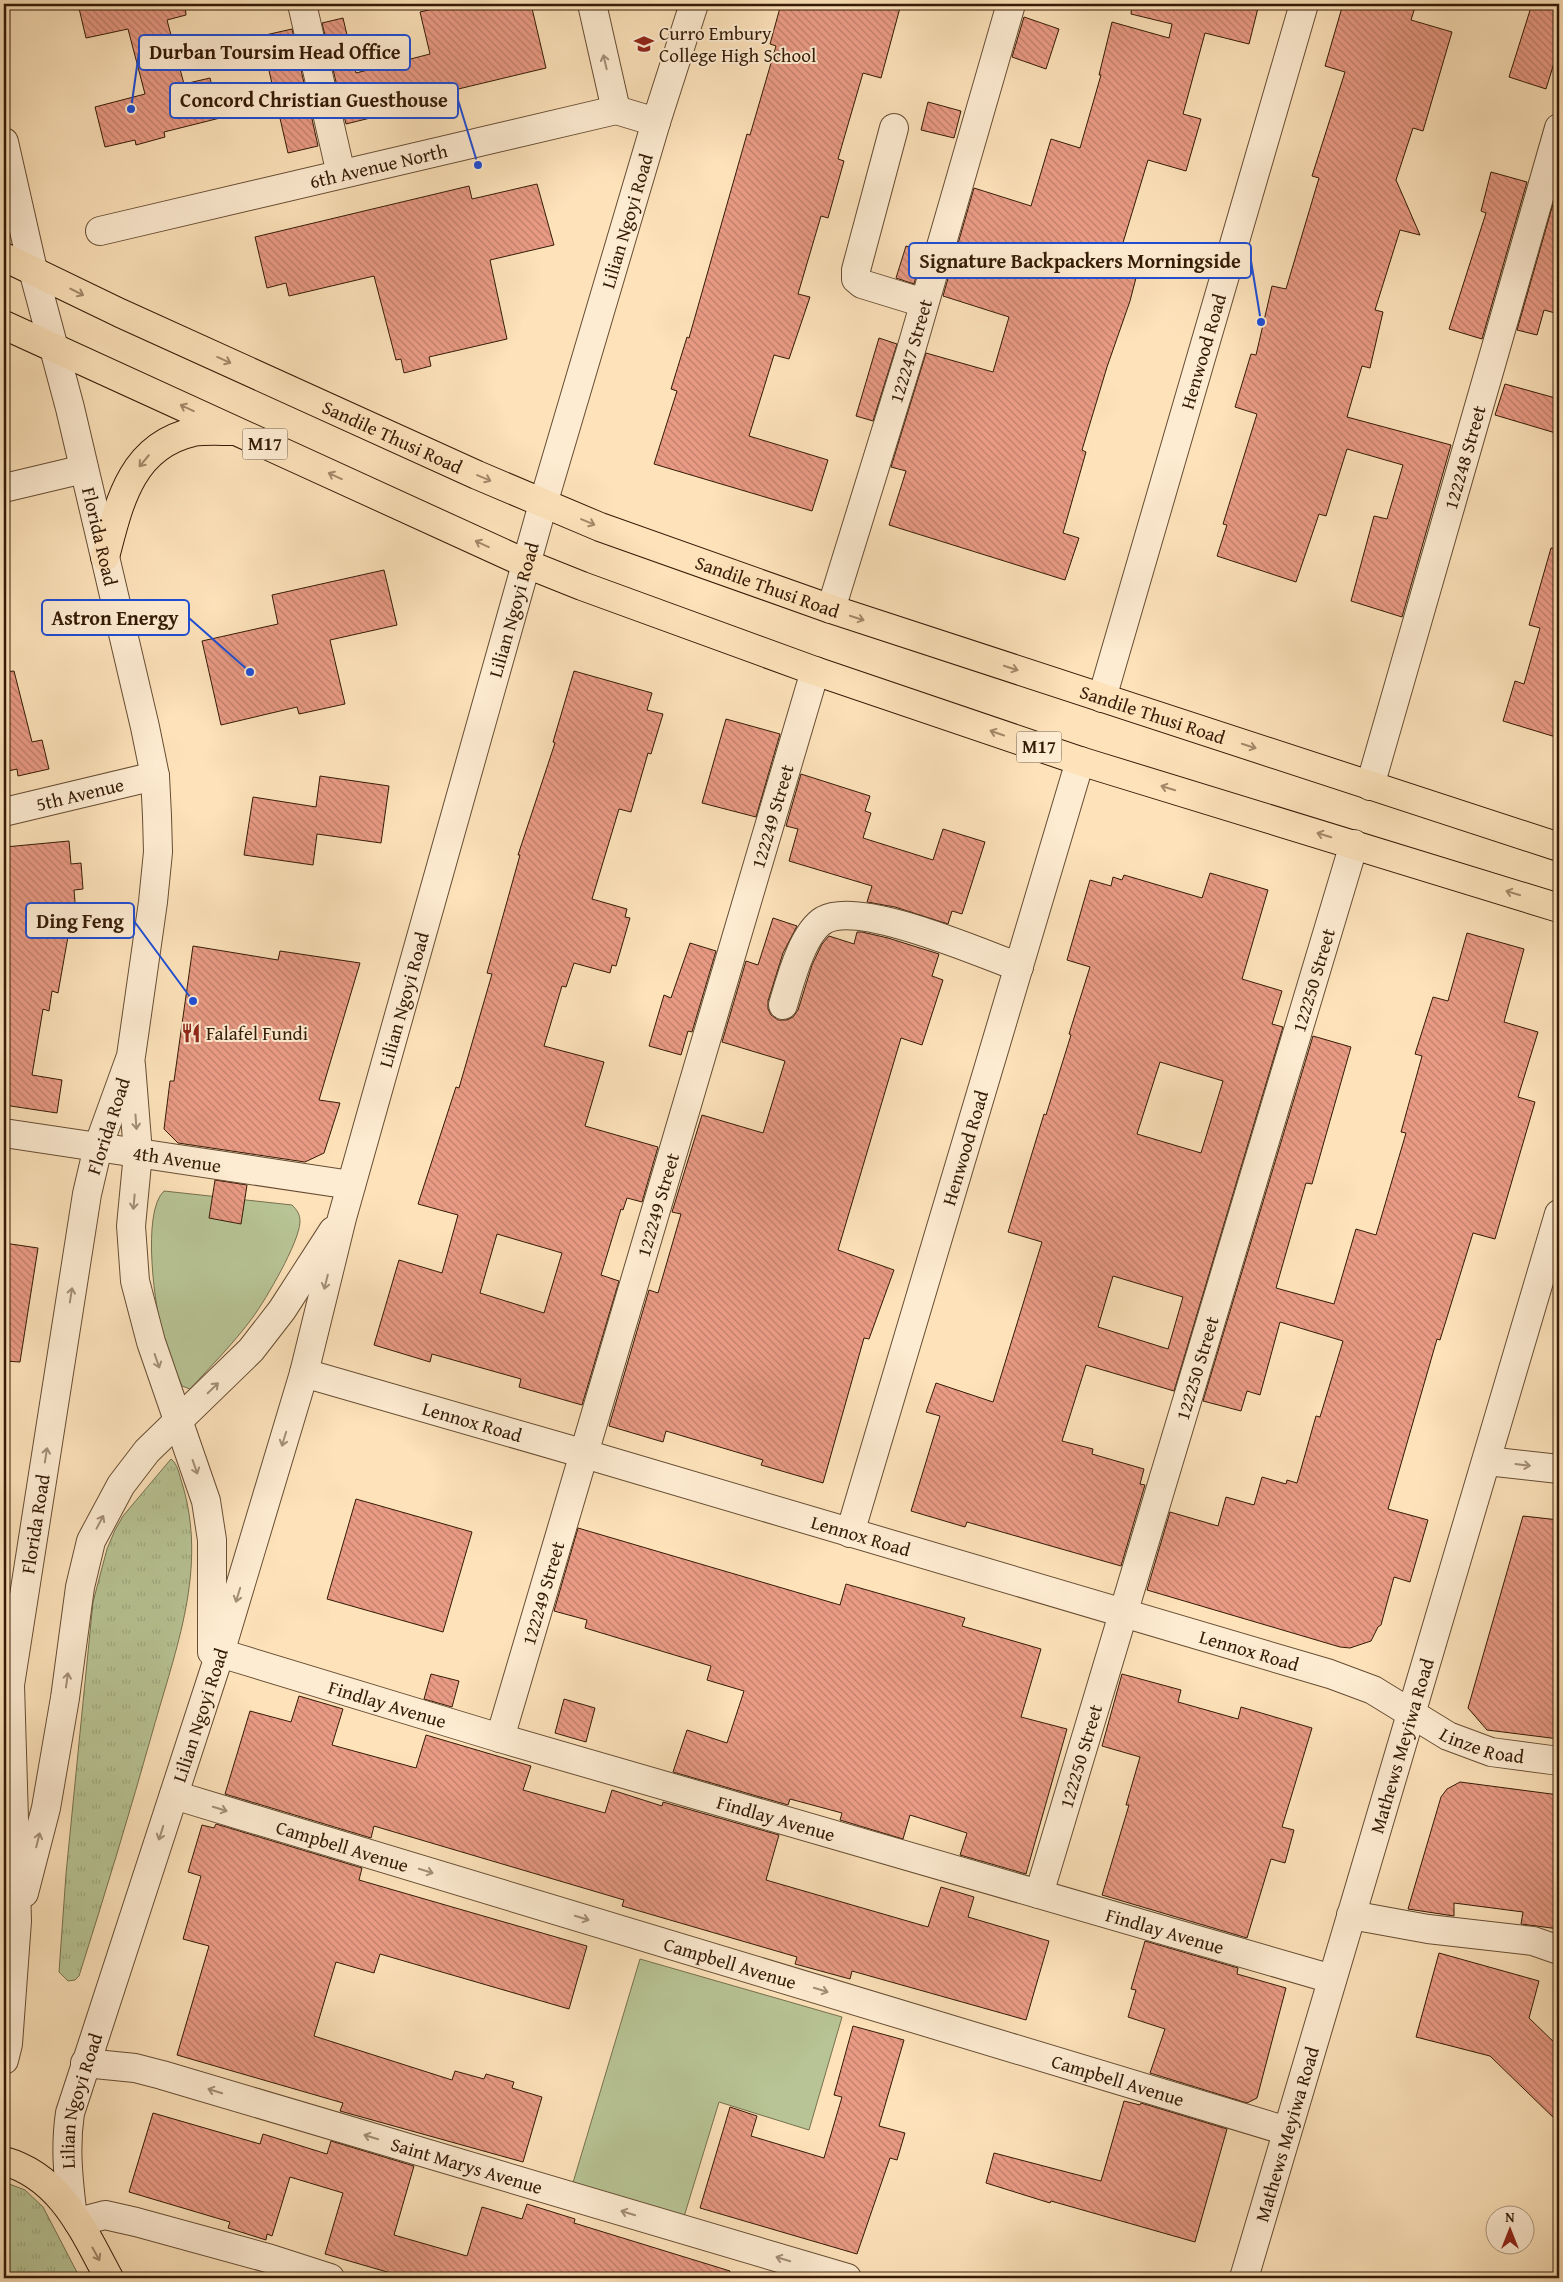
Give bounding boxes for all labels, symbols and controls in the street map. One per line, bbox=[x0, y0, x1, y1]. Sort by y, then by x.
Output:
place label: Curro Embury College High School bbox=[659, 19, 816, 69]
school or university icon: Curro Embury College High School bbox=[633, 33, 655, 55]
callout: Durban Toursim Head Office bbox=[139, 35, 410, 70]
text: Durban Toursim Head Office bbox=[149, 37, 401, 66]
one-way arrow bbox=[600, 55, 610, 71]
callout: Concord Christian Guesthouse bbox=[170, 83, 458, 118]
text: Concord Christian Guesthouse bbox=[180, 85, 448, 114]
street label: 6th Avenue North bbox=[307, 136, 450, 195]
street label: Lilian Ngoyi Road bbox=[594, 149, 660, 292]
callout: Signature Backpackers Morningside bbox=[909, 243, 1251, 278]
text: Signature Backpackers Morningside bbox=[919, 246, 1241, 275]
one-way arrow bbox=[69, 288, 84, 297]
street label: Henwood Road bbox=[1173, 290, 1233, 412]
street label: 122247 Street bbox=[881, 295, 939, 406]
one-way arrow bbox=[216, 356, 231, 366]
street label: Sandile Thusi Road bbox=[318, 393, 468, 481]
street label: 122248 Street bbox=[1436, 402, 1493, 513]
one-way arrow bbox=[180, 403, 195, 412]
road number: M17 bbox=[242, 428, 288, 459]
one-way arrow bbox=[138, 454, 149, 467]
one-way arrow bbox=[328, 471, 343, 480]
one-way arrow bbox=[476, 473, 491, 483]
street label: Florida Road bbox=[75, 484, 126, 589]
one-way arrow bbox=[580, 518, 595, 528]
street label: Lilian Ngoyi Road bbox=[481, 538, 546, 681]
one-way arrow bbox=[475, 539, 490, 548]
street label: Sandile Thusi Road bbox=[691, 548, 844, 625]
callout: Astron Energy bbox=[42, 600, 189, 635]
text: Astron Energy bbox=[51, 603, 179, 632]
one-way arrow bbox=[849, 613, 865, 623]
one-way arrow bbox=[1003, 664, 1019, 673]
street label: Sandile Thusi Road bbox=[1076, 677, 1230, 751]
one-way arrow bbox=[990, 728, 1005, 737]
road number: M17 bbox=[1016, 732, 1062, 762]
one-way arrow bbox=[1241, 742, 1256, 751]
street label: 122249 Street bbox=[743, 761, 801, 872]
street label: 5th Avenue bbox=[33, 770, 127, 818]
one-way arrow bbox=[1161, 782, 1177, 792]
one-way arrow bbox=[1316, 829, 1332, 839]
one-way arrow bbox=[1505, 888, 1521, 897]
callout: Ding Feng bbox=[26, 903, 134, 938]
text: Ding Feng bbox=[36, 906, 124, 935]
street label: 122250 Street bbox=[1284, 925, 1342, 1036]
street label: Lilian Ngoyi Road bbox=[371, 928, 436, 1071]
place label: Falafel Fundi bbox=[206, 1019, 308, 1047]
restaurant icon: Falafel Fundi bbox=[180, 1022, 202, 1044]
street label: Florida Road bbox=[79, 1073, 137, 1178]
street label: Henwood Road bbox=[934, 1086, 995, 1209]
one-way arrow bbox=[131, 1114, 140, 1130]
street label: 4th Avenue bbox=[131, 1138, 223, 1179]
street label: 122249 Street bbox=[629, 1149, 686, 1260]
one-way arrow bbox=[129, 1194, 138, 1210]
one-way arrow bbox=[321, 1274, 330, 1290]
one-way arrow bbox=[66, 1287, 76, 1303]
street label: 122250 Street bbox=[1168, 1313, 1226, 1424]
one-way arrow bbox=[153, 1353, 162, 1368]
one-way arrow bbox=[207, 1382, 220, 1394]
street label: Lennox Road bbox=[419, 1394, 526, 1449]
one-way arrow bbox=[279, 1431, 289, 1447]
one-way arrow bbox=[41, 1448, 51, 1464]
one-way arrow bbox=[191, 1459, 200, 1474]
one-way arrow bbox=[1515, 1460, 1531, 1470]
street label: Florida Road bbox=[13, 1471, 57, 1576]
street label: Lennox Road bbox=[808, 1507, 915, 1564]
one-way arrow bbox=[96, 1516, 106, 1530]
street label: 122249 Street bbox=[514, 1538, 571, 1649]
one-way arrow bbox=[232, 1587, 242, 1603]
street label: Lennox Road bbox=[1196, 1622, 1303, 1678]
street label: Lilian Ngoyi Road bbox=[165, 1643, 235, 1786]
street label: Mathews Meyiwa Road bbox=[1362, 1654, 1441, 1837]
one-way arrow bbox=[62, 1672, 72, 1688]
street label: Findlay Avenue bbox=[325, 1673, 450, 1735]
street label: 122250 Street bbox=[1052, 1700, 1109, 1811]
street label: Linze Road bbox=[1434, 1720, 1527, 1770]
street label: Findlay Avenue bbox=[714, 1788, 839, 1848]
one-way arrow bbox=[212, 1805, 228, 1815]
street label: Campbell Avenue bbox=[273, 1813, 412, 1879]
one-way arrow bbox=[156, 1825, 165, 1840]
one-way arrow bbox=[34, 1832, 43, 1848]
one-way arrow bbox=[418, 1867, 434, 1877]
street label: Findlay Avenue bbox=[1103, 1900, 1228, 1961]
one-way arrow bbox=[573, 1914, 589, 1924]
street label: Campbell Avenue bbox=[661, 1930, 800, 1996]
one-way arrow bbox=[813, 1986, 829, 1996]
street label: Lilian Ngoyi Road bbox=[53, 2029, 109, 2170]
street label: Mathews Meyiwa Road bbox=[1247, 2042, 1326, 2225]
street label: Campbell Avenue bbox=[1048, 2047, 1188, 2113]
one-way arrow bbox=[208, 2085, 224, 2095]
street label: Saint Marys Avenue bbox=[387, 2130, 546, 2201]
one-way arrow bbox=[363, 2132, 379, 2142]
north arrow bbox=[1486, 2204, 1536, 2254]
text: N bbox=[1505, 2207, 1515, 2227]
one-way arrow bbox=[620, 2208, 636, 2218]
one-way arrow bbox=[91, 2247, 101, 2262]
one-way arrow bbox=[776, 2254, 792, 2264]

